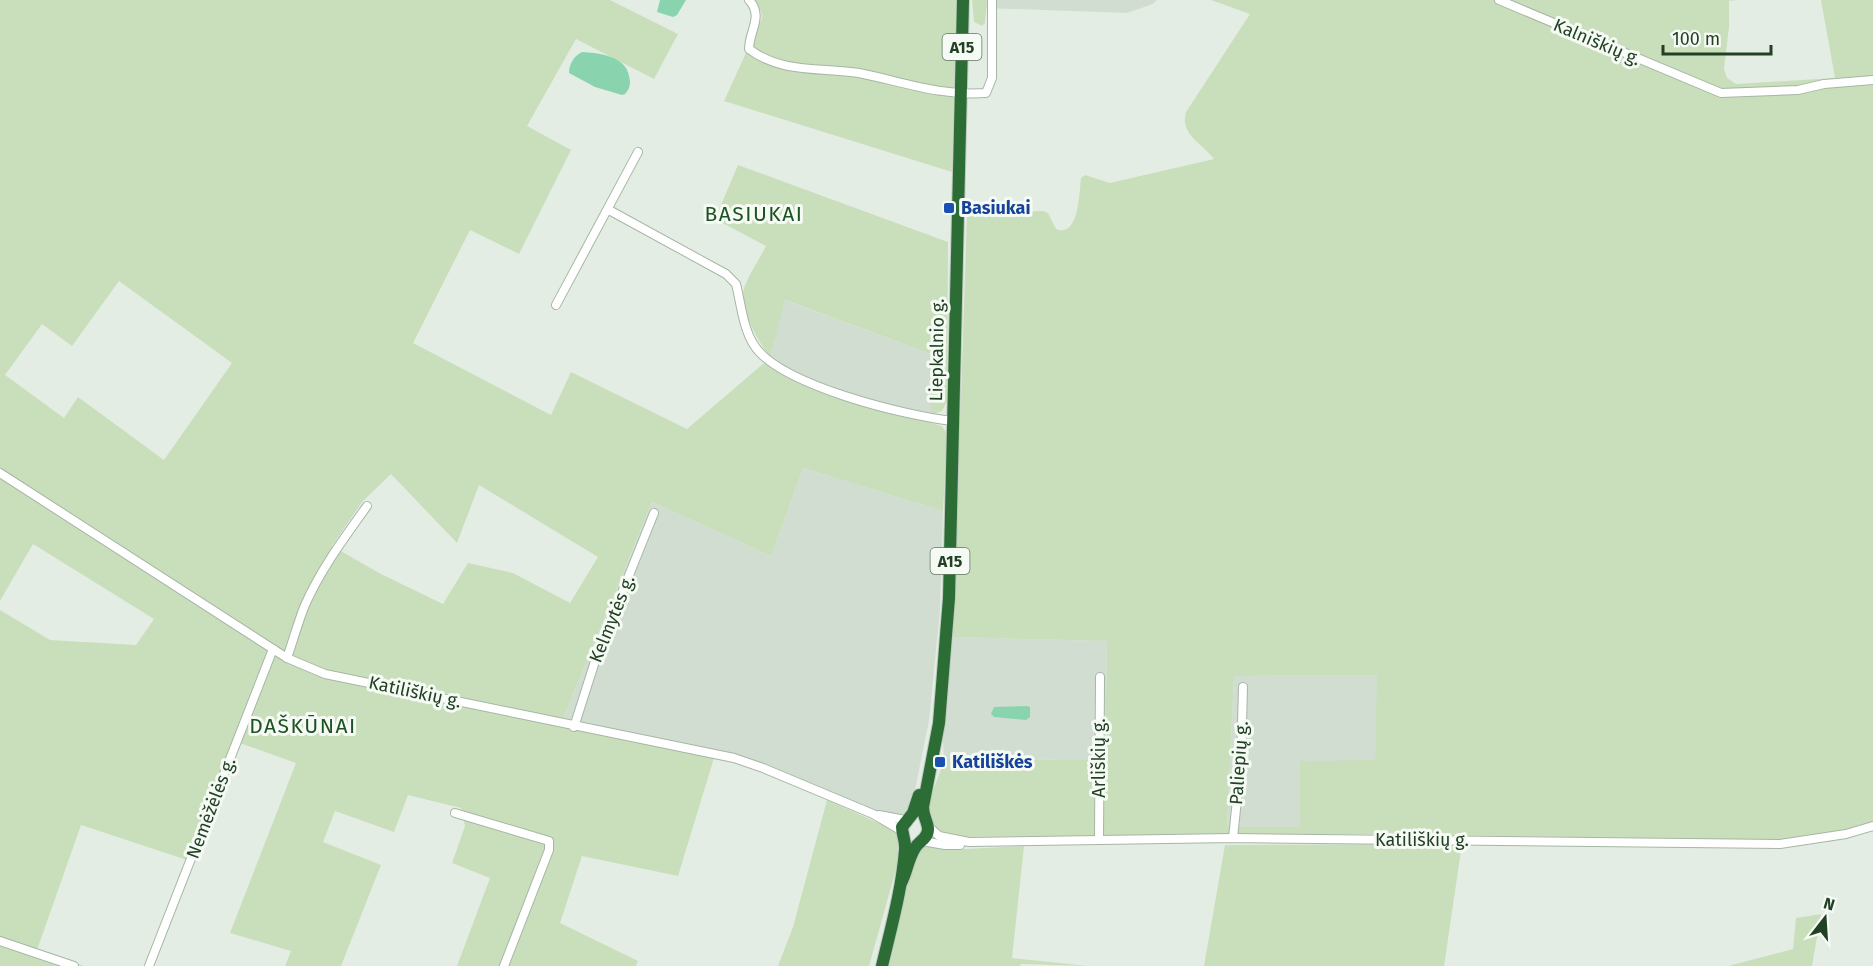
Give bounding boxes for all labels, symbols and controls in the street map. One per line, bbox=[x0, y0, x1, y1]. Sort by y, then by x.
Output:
street label: Kalniškių g. bbox=[1550, 14, 1644, 70]
scale bar bbox=[1663, 18, 1771, 56]
text: 100 m bbox=[1672, 28, 1720, 50]
road number: A15 bbox=[942, 34, 982, 60]
place label: Basiukai bbox=[961, 197, 1030, 219]
district label: BASIUKAI bbox=[705, 201, 803, 227]
marker: Basiukai bbox=[942, 201, 956, 215]
street label: Liepkalnio g. bbox=[925, 298, 949, 402]
road number: A15 bbox=[930, 548, 970, 574]
street label: Kelmytės g. bbox=[584, 572, 640, 666]
street label: Katiliškių g. bbox=[367, 671, 463, 713]
district label: DAŠKŪNAI bbox=[249, 713, 357, 739]
street label: Arliškių g. bbox=[1088, 718, 1110, 798]
street label: Paliepių g. bbox=[1225, 720, 1253, 806]
place label: Katiliškės bbox=[952, 751, 1033, 773]
street label: Nemėžėlės g. bbox=[182, 754, 240, 862]
marker: Katiliškės bbox=[933, 755, 947, 769]
street label: Katiliškių g. bbox=[1375, 829, 1469, 851]
north arrow bbox=[1795, 888, 1855, 948]
text: N bbox=[1821, 893, 1837, 915]

